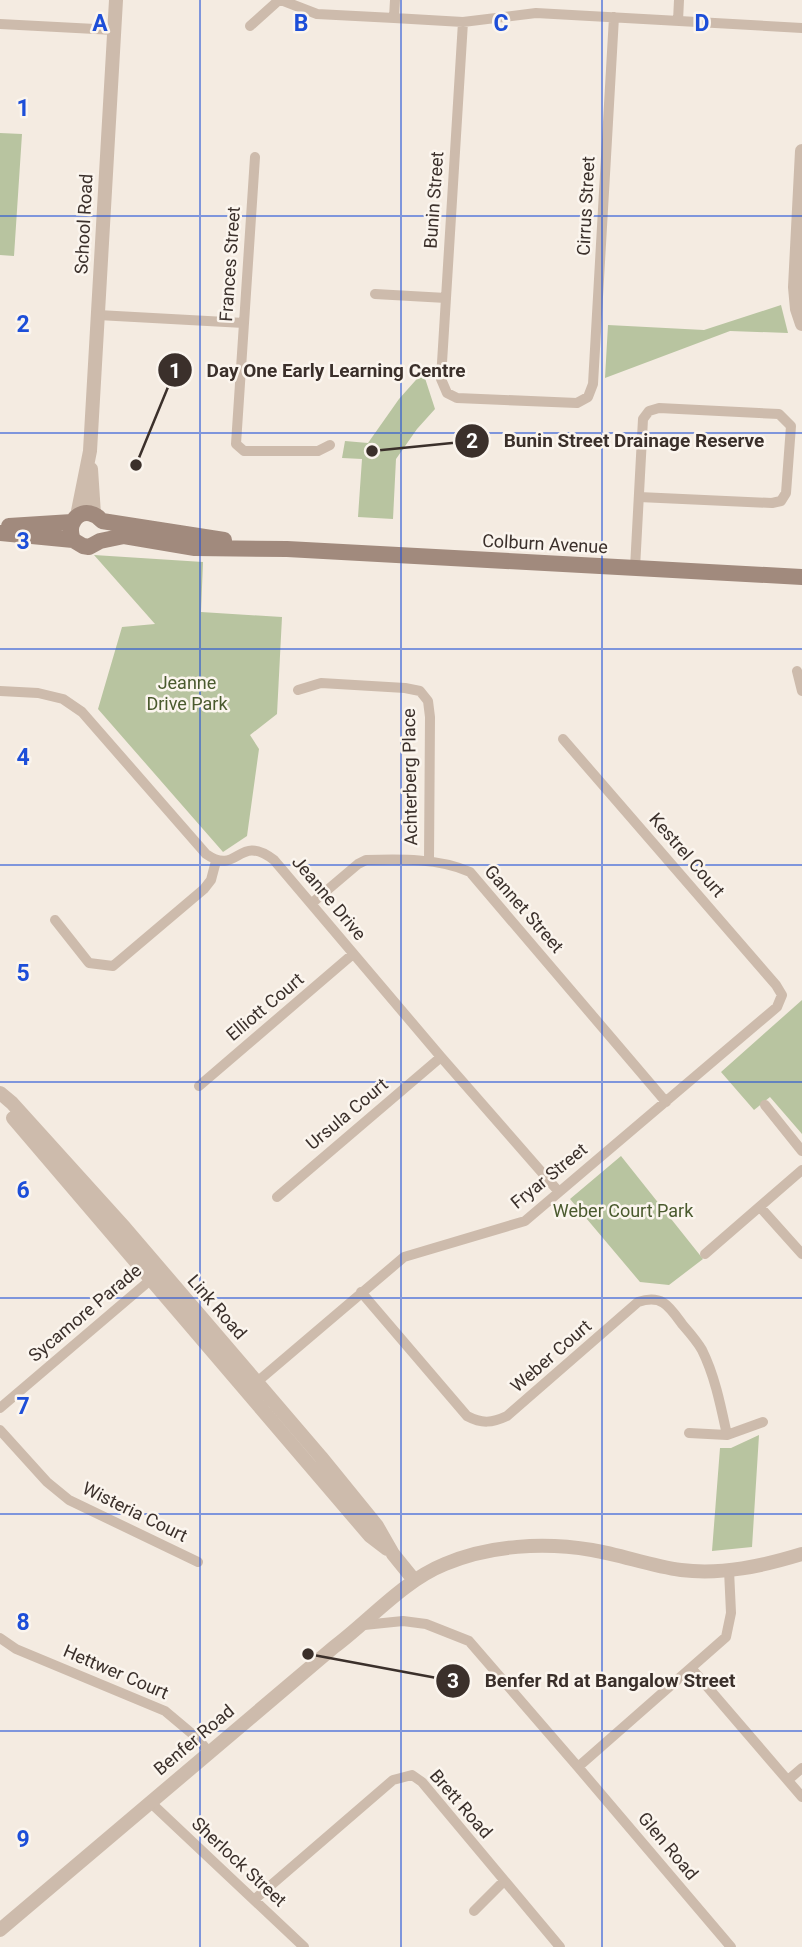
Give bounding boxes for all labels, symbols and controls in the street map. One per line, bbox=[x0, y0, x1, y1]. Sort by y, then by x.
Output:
text: A bbox=[92, 10, 108, 37]
text: B bbox=[294, 10, 308, 37]
text: C bbox=[493, 10, 509, 37]
text: D bbox=[695, 10, 709, 37]
text: 1 bbox=[16, 95, 30, 122]
street label: Bunin Street bbox=[420, 151, 447, 249]
street label: Cirrus Street bbox=[572, 156, 599, 256]
street label: School Road bbox=[70, 173, 97, 275]
street label: Frances Street bbox=[215, 206, 244, 322]
text: 2 bbox=[16, 311, 30, 338]
callout: Day One Early Learning Centre bbox=[157, 350, 479, 390]
text: 1 bbox=[169, 359, 181, 383]
text: Day One Early Learning Centre bbox=[207, 359, 465, 382]
callout: Bunin Street Drainage Reserve bbox=[454, 421, 778, 461]
text: 2 bbox=[466, 429, 478, 453]
text: Bunin Street Drainage Reserve bbox=[504, 429, 764, 452]
text: 3 bbox=[16, 528, 30, 555]
street label: Colburn Avenue bbox=[482, 530, 608, 557]
park label: Jeanne Drive Park bbox=[146, 672, 228, 714]
street label: Achterberg Place bbox=[398, 708, 421, 846]
text: 4 bbox=[16, 744, 30, 771]
street label: Kestrel Court bbox=[645, 808, 730, 901]
street label: Jeanne Drive bbox=[288, 851, 371, 944]
street label: Gannet Street bbox=[481, 861, 568, 957]
text: 5 bbox=[16, 960, 30, 987]
street label: Elliott Court bbox=[222, 968, 308, 1045]
street label: Ursula Court bbox=[302, 1073, 392, 1154]
street label: Fryar Street bbox=[506, 1138, 591, 1213]
text: 6 bbox=[16, 1177, 30, 1204]
park label: Weber Court Park bbox=[553, 1200, 694, 1221]
street label: Sycamore Parade bbox=[24, 1259, 145, 1366]
street label: Link Road bbox=[184, 1270, 251, 1343]
street label: Weber Court bbox=[506, 1315, 595, 1396]
text: 7 bbox=[16, 1393, 30, 1420]
street label: Wisteria Court bbox=[79, 1477, 191, 1546]
text: 8 bbox=[16, 1609, 30, 1636]
street label: Hettwer Court bbox=[60, 1640, 172, 1703]
callout: Benfer Rd at Bangalow Street bbox=[436, 1661, 749, 1701]
text: 3 bbox=[447, 1669, 459, 1693]
text: Benfer Rd at Bangalow Street bbox=[485, 1669, 736, 1692]
street label: Benfer Road bbox=[149, 1700, 238, 1779]
street label: Brett Road bbox=[426, 1765, 497, 1842]
street label: Glen Road bbox=[634, 1808, 703, 1884]
street label: Sherlock Street bbox=[188, 1813, 291, 1911]
text: 9 bbox=[16, 1826, 30, 1853]

